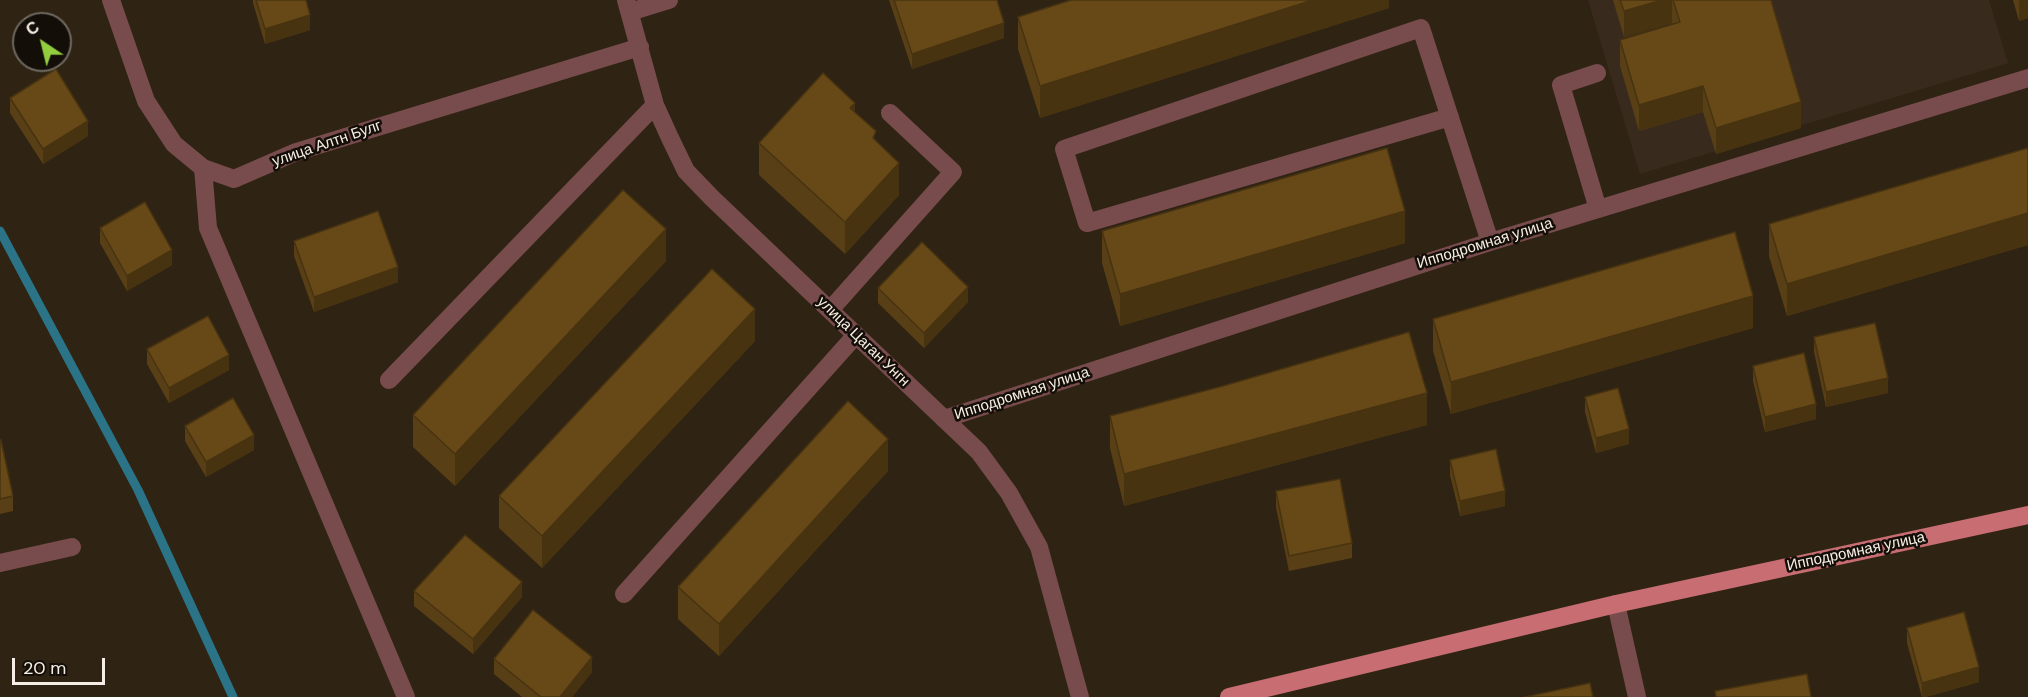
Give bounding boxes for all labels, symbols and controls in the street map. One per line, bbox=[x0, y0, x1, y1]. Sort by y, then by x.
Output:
north arrow bbox=[12, 12, 72, 72]
text: С bbox=[22, 17, 43, 40]
street label: улица Алтн Булг bbox=[270, 117, 384, 171]
street label: Ипподромная улица bbox=[1415, 215, 1555, 273]
street label: улица Цаган Унгн bbox=[813, 293, 913, 391]
street label: Ипподромная улица bbox=[952, 364, 1092, 424]
street label: Ипподромная улица bbox=[1785, 529, 1927, 575]
scale bar bbox=[15, 646, 108, 684]
text: 20 m bbox=[23, 656, 66, 680]

